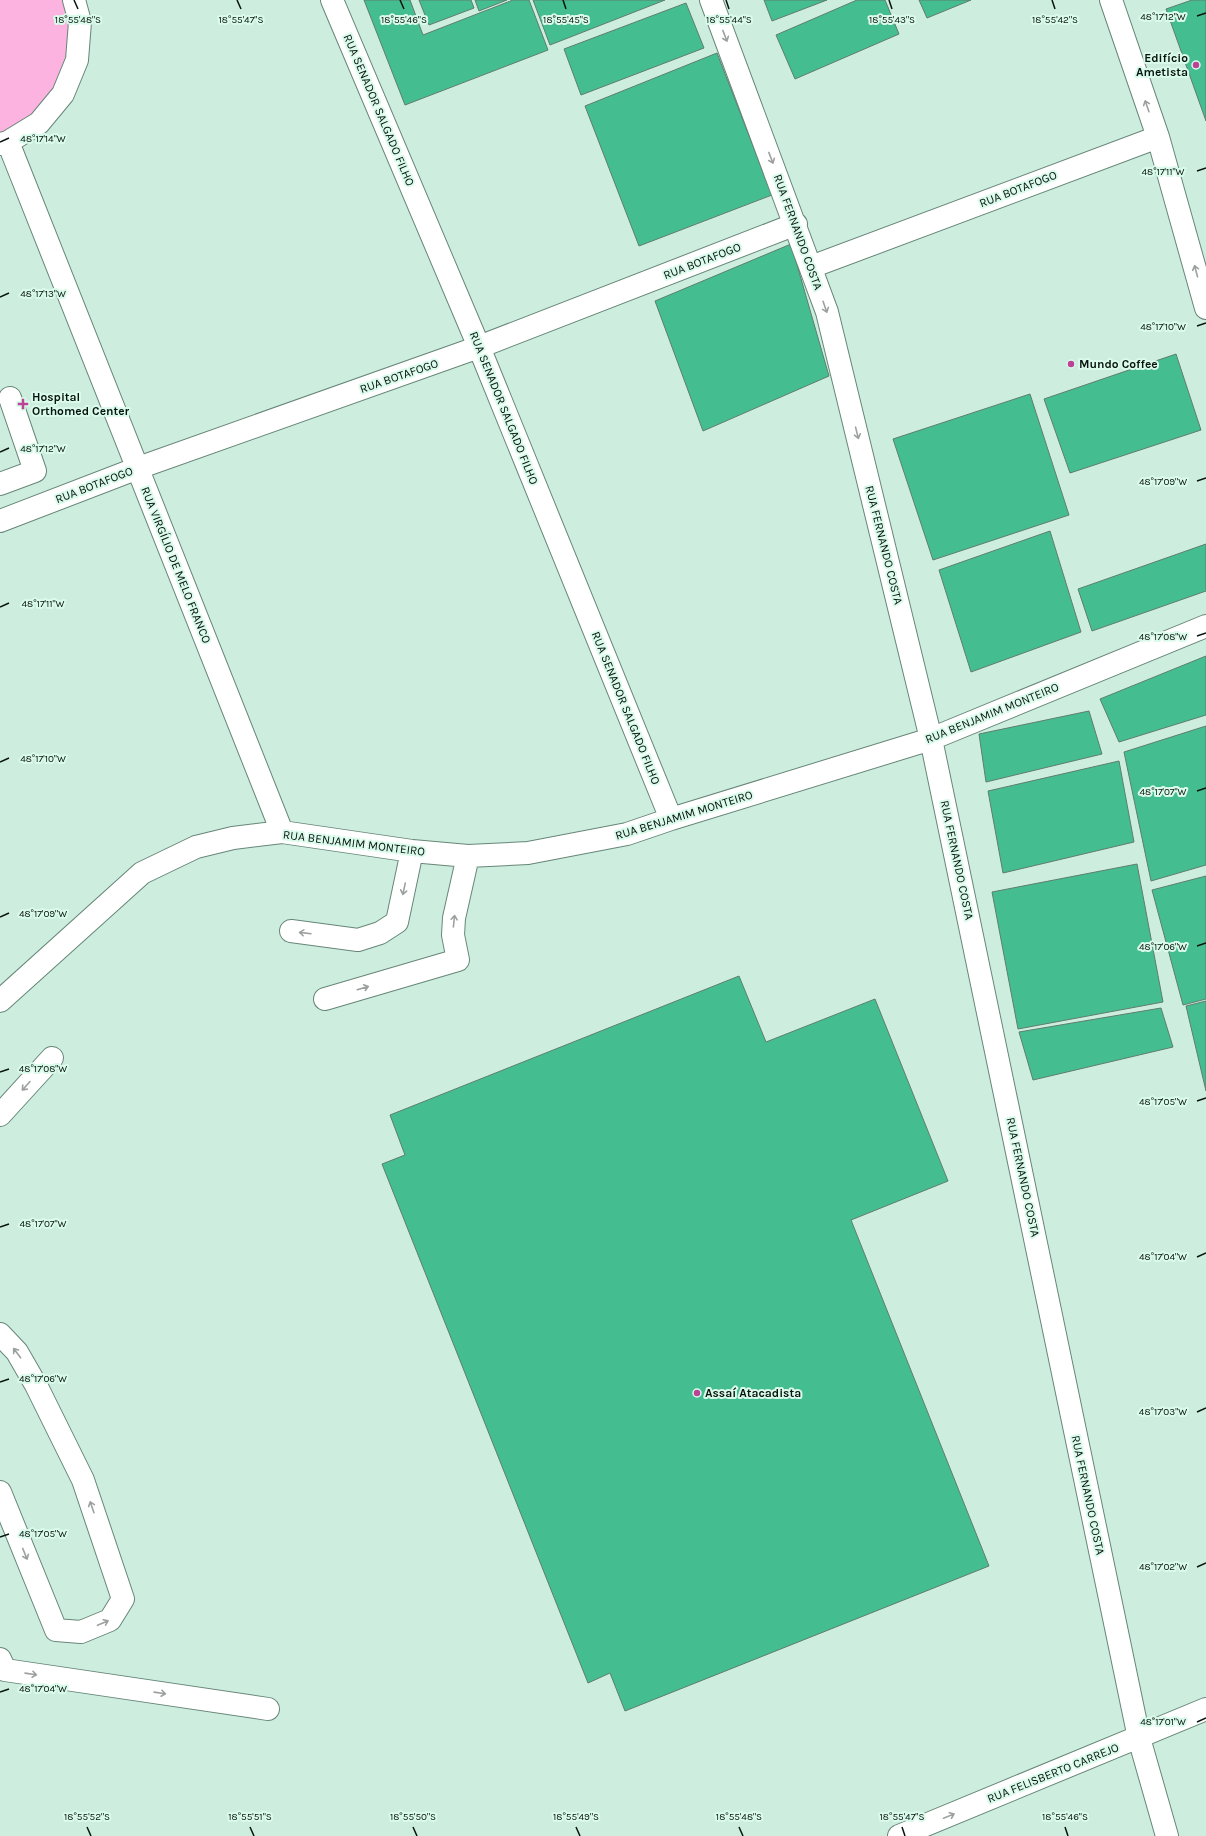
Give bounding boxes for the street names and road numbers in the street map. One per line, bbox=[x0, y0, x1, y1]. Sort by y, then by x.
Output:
street label: RUA SENADOR SALGADO FILHO bbox=[341, 32, 418, 188]
street label: RUA BOTAFOGO bbox=[977, 168, 1059, 210]
street label: RUA FERNANDO COSTA bbox=[771, 172, 825, 292]
street label: RUA BOTAFOGO bbox=[661, 240, 743, 282]
street label: RUA SENADOR SALGADO FILHO bbox=[467, 329, 541, 487]
street label: RUA BOTAFOGO bbox=[358, 356, 440, 396]
street label: RUA BOTAFOGO bbox=[53, 464, 135, 506]
street label: RUA VIRGÍLIO DE MELO FRANCO bbox=[138, 484, 215, 646]
street label: RUA FERNANDO COSTA bbox=[862, 484, 906, 606]
street label: RUA SENADOR SALGADO FILHO bbox=[589, 629, 663, 787]
street label: RUA BENJAMIM MONTEIRO bbox=[923, 680, 1061, 746]
street label: RUA BENJAMIM MONTEIRO bbox=[614, 787, 755, 843]
street label: RUA FERNANDO COSTA bbox=[937, 799, 977, 921]
street label: RUA BENJAMIM MONTEIRO bbox=[282, 827, 426, 859]
street label: RUA FERNANDO COSTA bbox=[1003, 1116, 1043, 1238]
street label: RUA FERNANDO COSTA bbox=[1068, 1434, 1108, 1556]
street label: RUA FELISBERTO CARREJO bbox=[985, 1740, 1121, 1806]

